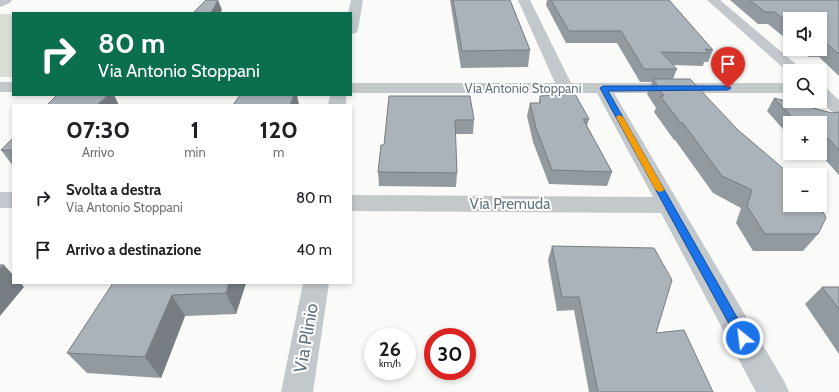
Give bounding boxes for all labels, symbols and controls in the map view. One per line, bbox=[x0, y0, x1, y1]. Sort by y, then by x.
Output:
map controls bbox=[783, 12, 827, 212]
button: sound bbox=[783, 12, 827, 56]
text: 80 m bbox=[98, 26, 165, 60]
icon: right bbox=[32, 28, 84, 80]
pin bbox=[711, 47, 745, 88]
icon: arrive bbox=[717, 53, 739, 75]
text: Via Antonio Stoppani bbox=[98, 60, 260, 82]
button: search bbox=[783, 64, 827, 108]
street label: Via Antonio Stoppani bbox=[465, 80, 581, 96]
text: 07:30 bbox=[66, 115, 130, 144]
text: 1 bbox=[191, 115, 199, 144]
text: 120 bbox=[260, 115, 298, 144]
button: + bbox=[783, 116, 827, 160]
text: Arrivo bbox=[82, 144, 114, 160]
text: min bbox=[184, 144, 206, 160]
text: m bbox=[273, 144, 285, 160]
button: − bbox=[783, 168, 827, 212]
text: Svolta a destra bbox=[66, 181, 161, 199]
icon: right bbox=[32, 187, 54, 209]
text: 80 m bbox=[296, 189, 332, 207]
street label: Via Premuda bbox=[470, 195, 551, 213]
text: Via Antonio Stoppani bbox=[66, 199, 183, 215]
icon: arrive bbox=[32, 239, 54, 261]
text: Arrivo a destinazione bbox=[66, 241, 201, 259]
text: 40 m bbox=[296, 241, 332, 259]
street label: Via Plinio bbox=[289, 301, 323, 375]
position arrow bbox=[722, 317, 764, 359]
speed limit sign: 30 bbox=[424, 328, 476, 380]
text: 26 bbox=[379, 337, 401, 361]
text: km/h bbox=[379, 357, 401, 370]

